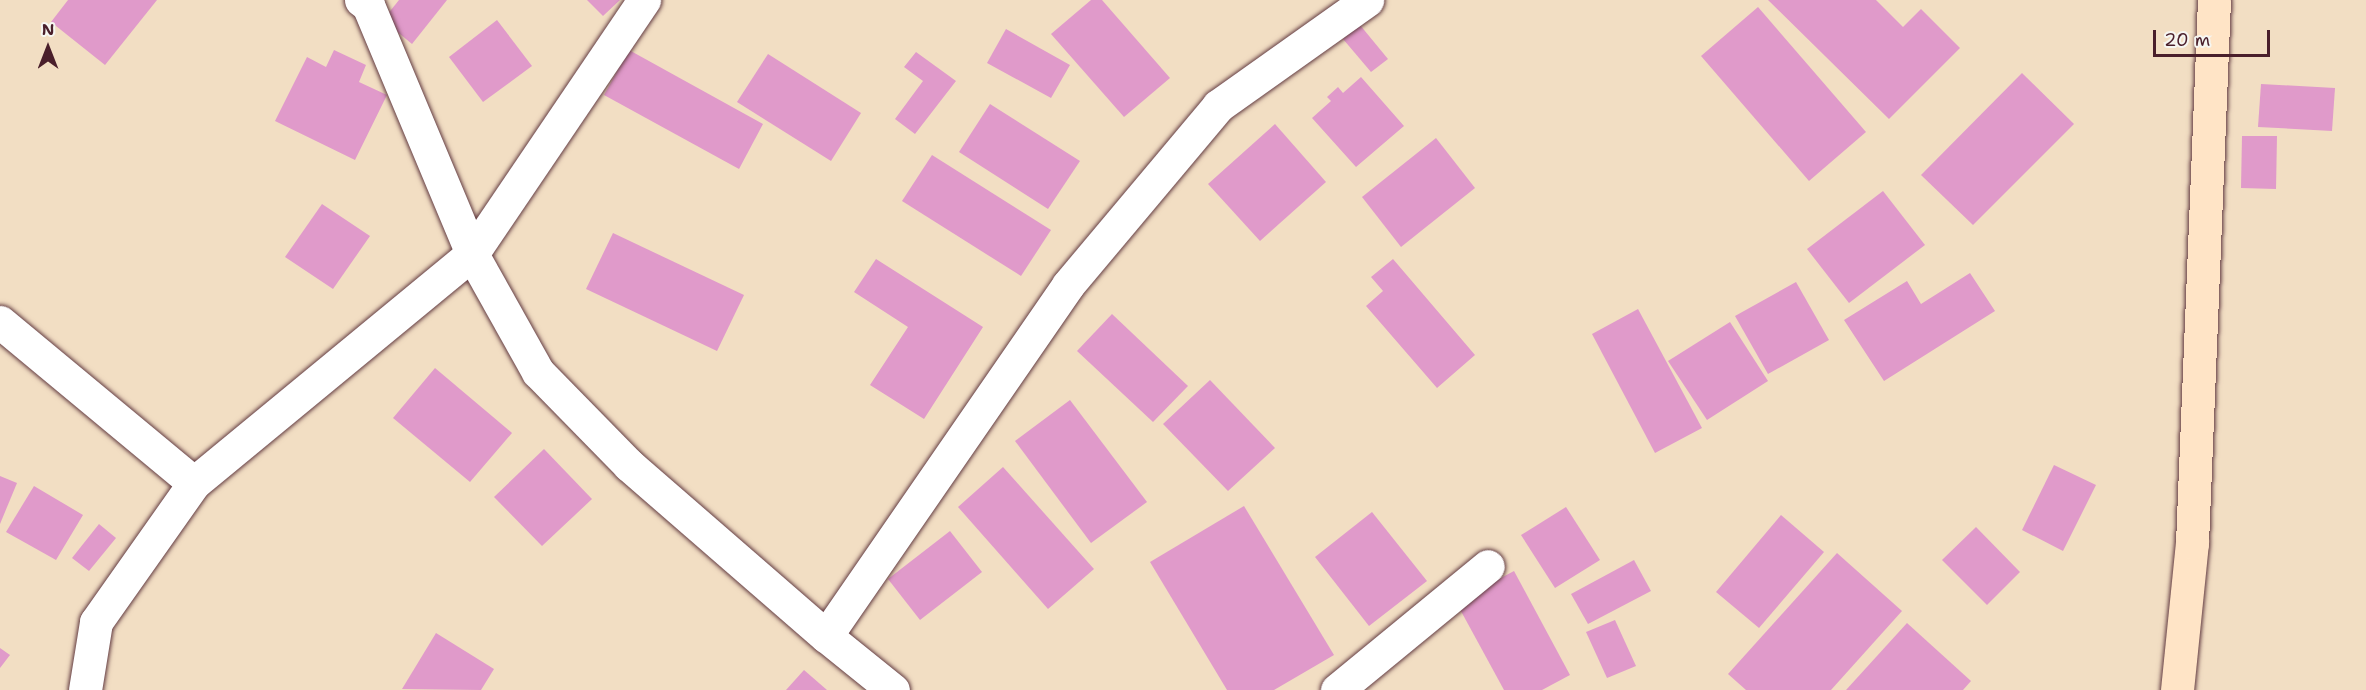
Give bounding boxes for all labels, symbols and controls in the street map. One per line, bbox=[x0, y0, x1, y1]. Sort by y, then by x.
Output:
north arrow bbox=[18, 18, 78, 78]
scale bar bbox=[2156, 18, 2273, 56]
text: N bbox=[42, 19, 54, 40]
text: 20 m bbox=[2164, 28, 2210, 52]

